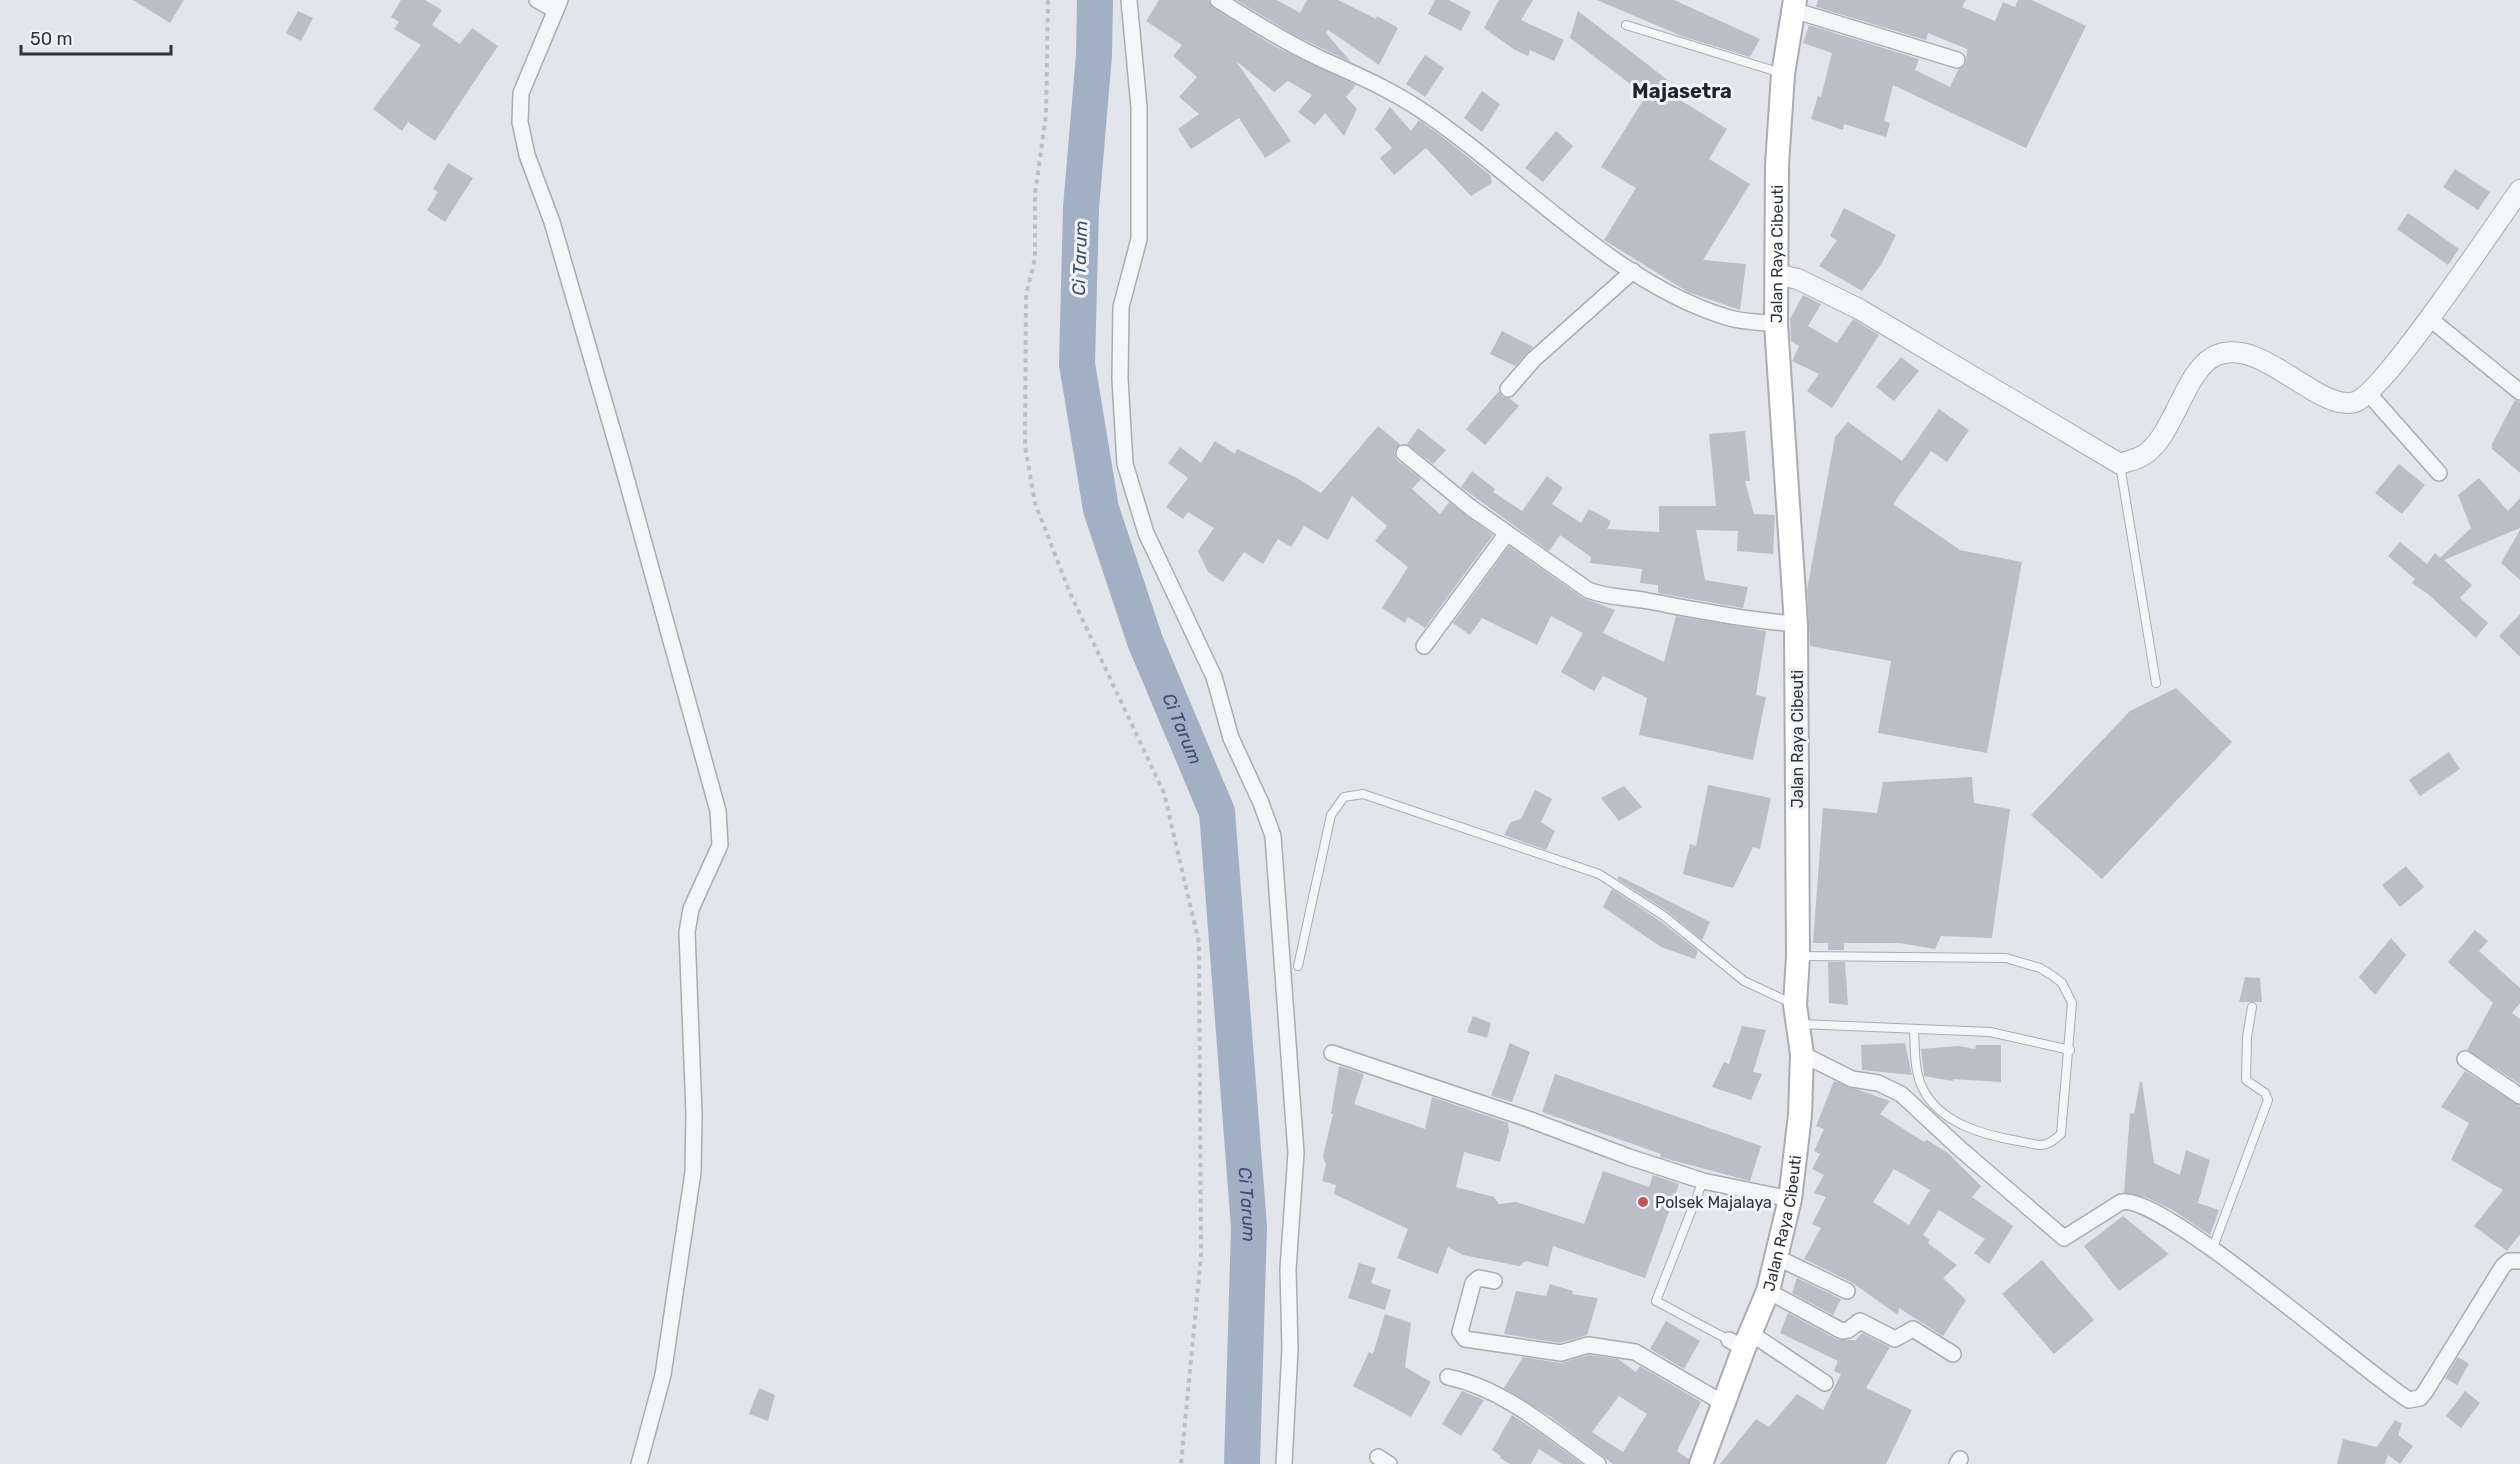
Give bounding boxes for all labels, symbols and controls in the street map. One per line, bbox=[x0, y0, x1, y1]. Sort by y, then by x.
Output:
scale bar bbox=[21, 18, 171, 56]
text: 50 m bbox=[30, 28, 73, 50]
district label: Majasetra bbox=[1632, 79, 1732, 103]
street label: Jalan Raya Cibeuti bbox=[1767, 185, 1787, 323]
water label: Ci Tarum bbox=[1068, 220, 1092, 296]
street label: Jalan Raya Cibeuti bbox=[1788, 670, 1807, 808]
water label: Ci Tarum bbox=[1157, 690, 1207, 768]
street label: Jalan Raya Cibeuti bbox=[1759, 1154, 1805, 1293]
water label: Ci Tarum bbox=[1233, 1166, 1260, 1242]
place label: Polsek Majalaya bbox=[1655, 1193, 1772, 1212]
marker: Polsek Majalaya bbox=[1636, 1195, 1650, 1209]

